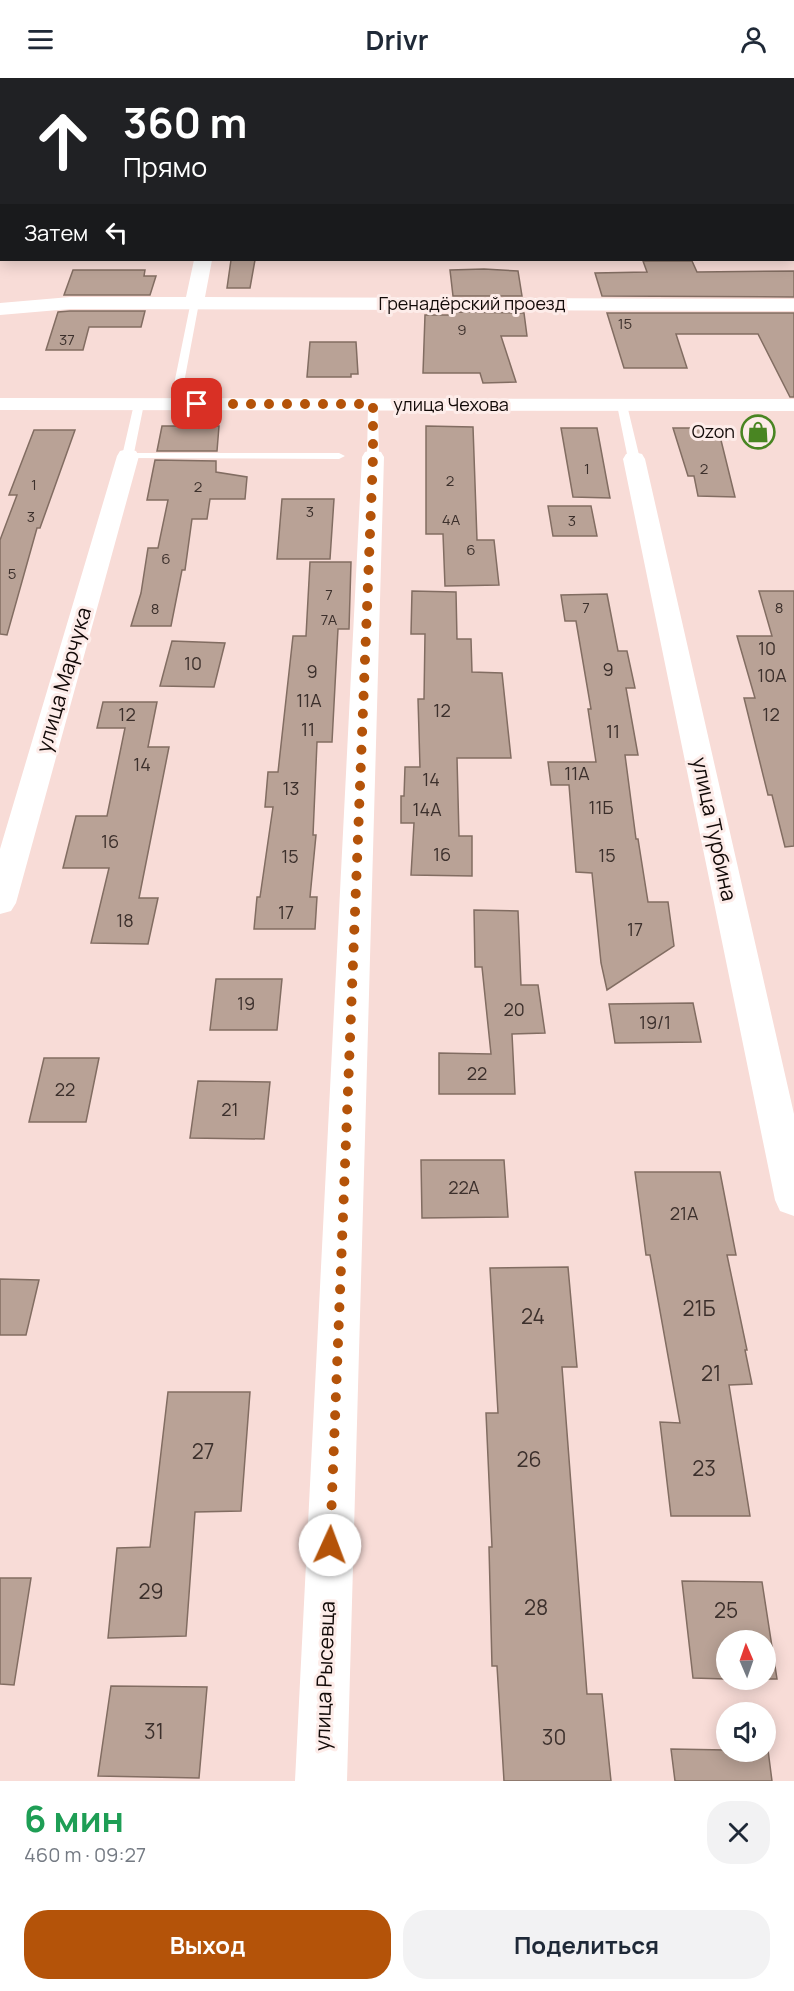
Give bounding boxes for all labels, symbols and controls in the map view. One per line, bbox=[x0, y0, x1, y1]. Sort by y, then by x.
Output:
text: Drivr bbox=[366, 21, 428, 58]
icon: menu bbox=[24, 23, 57, 56]
icon: person bbox=[737, 23, 770, 56]
text: 360 m bbox=[123, 93, 247, 151]
icon: ahead bbox=[24, 102, 102, 180]
text: Прямо bbox=[123, 148, 207, 185]
icon: left bbox=[100, 216, 133, 249]
text: Затем bbox=[24, 218, 88, 248]
street label: Гренадёрский проезд bbox=[379, 291, 566, 315]
house number: 15 bbox=[618, 313, 632, 334]
house number: 9 bbox=[457, 319, 467, 340]
house number: 37 bbox=[59, 329, 75, 350]
pin bbox=[171, 378, 222, 429]
icon: arrive bbox=[180, 387, 213, 420]
street label: улица Чехова bbox=[393, 392, 509, 416]
shop icon: Ozon bbox=[740, 414, 776, 450]
place label: Ozon bbox=[692, 419, 735, 443]
house number: 1 bbox=[584, 458, 590, 479]
house number: 2 bbox=[700, 458, 708, 479]
house number: 2 bbox=[446, 470, 454, 491]
house number: 1 bbox=[31, 474, 37, 495]
house number: 2 bbox=[194, 476, 202, 497]
house number: 3 bbox=[306, 501, 314, 522]
house number: 3 bbox=[27, 506, 35, 527]
house number: 4А bbox=[442, 509, 461, 530]
house number: 3 bbox=[568, 510, 576, 531]
house number: 6 bbox=[466, 539, 476, 560]
house number: 6 bbox=[161, 548, 171, 569]
house number: 5 bbox=[8, 563, 16, 584]
house number: 7 bbox=[325, 584, 333, 605]
house number: 7 bbox=[582, 597, 590, 618]
house number: 8 bbox=[775, 597, 783, 618]
house number: 8 bbox=[151, 598, 159, 619]
street label: улица Марчука bbox=[29, 604, 97, 756]
house number: 7А bbox=[321, 609, 338, 630]
house number: 10 bbox=[758, 636, 776, 660]
house number: 10 bbox=[184, 651, 202, 675]
house number: 9 bbox=[602, 657, 614, 681]
house number: 9 bbox=[306, 659, 318, 683]
house number: 10А bbox=[757, 663, 787, 687]
house number: 11А bbox=[296, 688, 322, 712]
house number: 12 bbox=[433, 698, 451, 722]
house number: 12 bbox=[118, 702, 136, 726]
house number: 12 bbox=[762, 702, 780, 726]
house number: 11 bbox=[301, 717, 315, 741]
house number: 11 bbox=[606, 719, 620, 743]
house number: 14 bbox=[133, 752, 151, 776]
street label: улица Турбина bbox=[686, 754, 744, 903]
house number: 11А bbox=[564, 761, 590, 785]
house number: 14 bbox=[422, 767, 440, 791]
house number: 13 bbox=[283, 776, 299, 800]
house number: 11Б bbox=[589, 795, 614, 819]
house number: 14А bbox=[412, 797, 442, 821]
house number: 16 bbox=[101, 829, 119, 853]
house number: 16 bbox=[433, 842, 451, 866]
house number: 15 bbox=[598, 843, 616, 867]
house number: 15 bbox=[281, 844, 299, 868]
house number: 17 bbox=[278, 900, 294, 924]
house number: 18 bbox=[116, 908, 134, 932]
house number: 17 bbox=[627, 917, 643, 941]
house number: 19 bbox=[237, 991, 255, 1015]
house number: 20 bbox=[503, 997, 525, 1021]
house number: 19/1 bbox=[639, 1010, 671, 1034]
house number: 22 bbox=[467, 1061, 487, 1085]
house number: 22 bbox=[55, 1077, 75, 1101]
house number: 21 bbox=[221, 1097, 239, 1121]
house number: 22А bbox=[448, 1175, 480, 1199]
house number: 21А bbox=[670, 1201, 699, 1225]
house number: 21Б bbox=[683, 1294, 716, 1322]
house number: 24 bbox=[521, 1302, 545, 1330]
house number: 21 bbox=[701, 1359, 721, 1387]
house number: 27 bbox=[192, 1437, 214, 1465]
house number: 26 bbox=[516, 1445, 542, 1473]
house number: 23 bbox=[692, 1454, 716, 1482]
position arrow bbox=[298, 1513, 362, 1577]
house number: 29 bbox=[138, 1577, 164, 1605]
house number: 28 bbox=[524, 1593, 548, 1621]
house number: 25 bbox=[714, 1596, 738, 1624]
street label: улица Рысевца bbox=[307, 1600, 341, 1751]
north arrow bbox=[716, 1630, 776, 1690]
map controls bbox=[716, 1630, 776, 1762]
button: sound bbox=[716, 1702, 776, 1762]
house number: 31 bbox=[144, 1717, 164, 1745]
house number: 30 bbox=[542, 1723, 566, 1751]
text: 6 мин bbox=[24, 1794, 124, 1843]
button: close bbox=[707, 1801, 770, 1864]
text: 460 m · 09:27 bbox=[24, 1841, 146, 1868]
button: Выход bbox=[24, 1910, 391, 1979]
button: Поделиться bbox=[403, 1910, 770, 1979]

